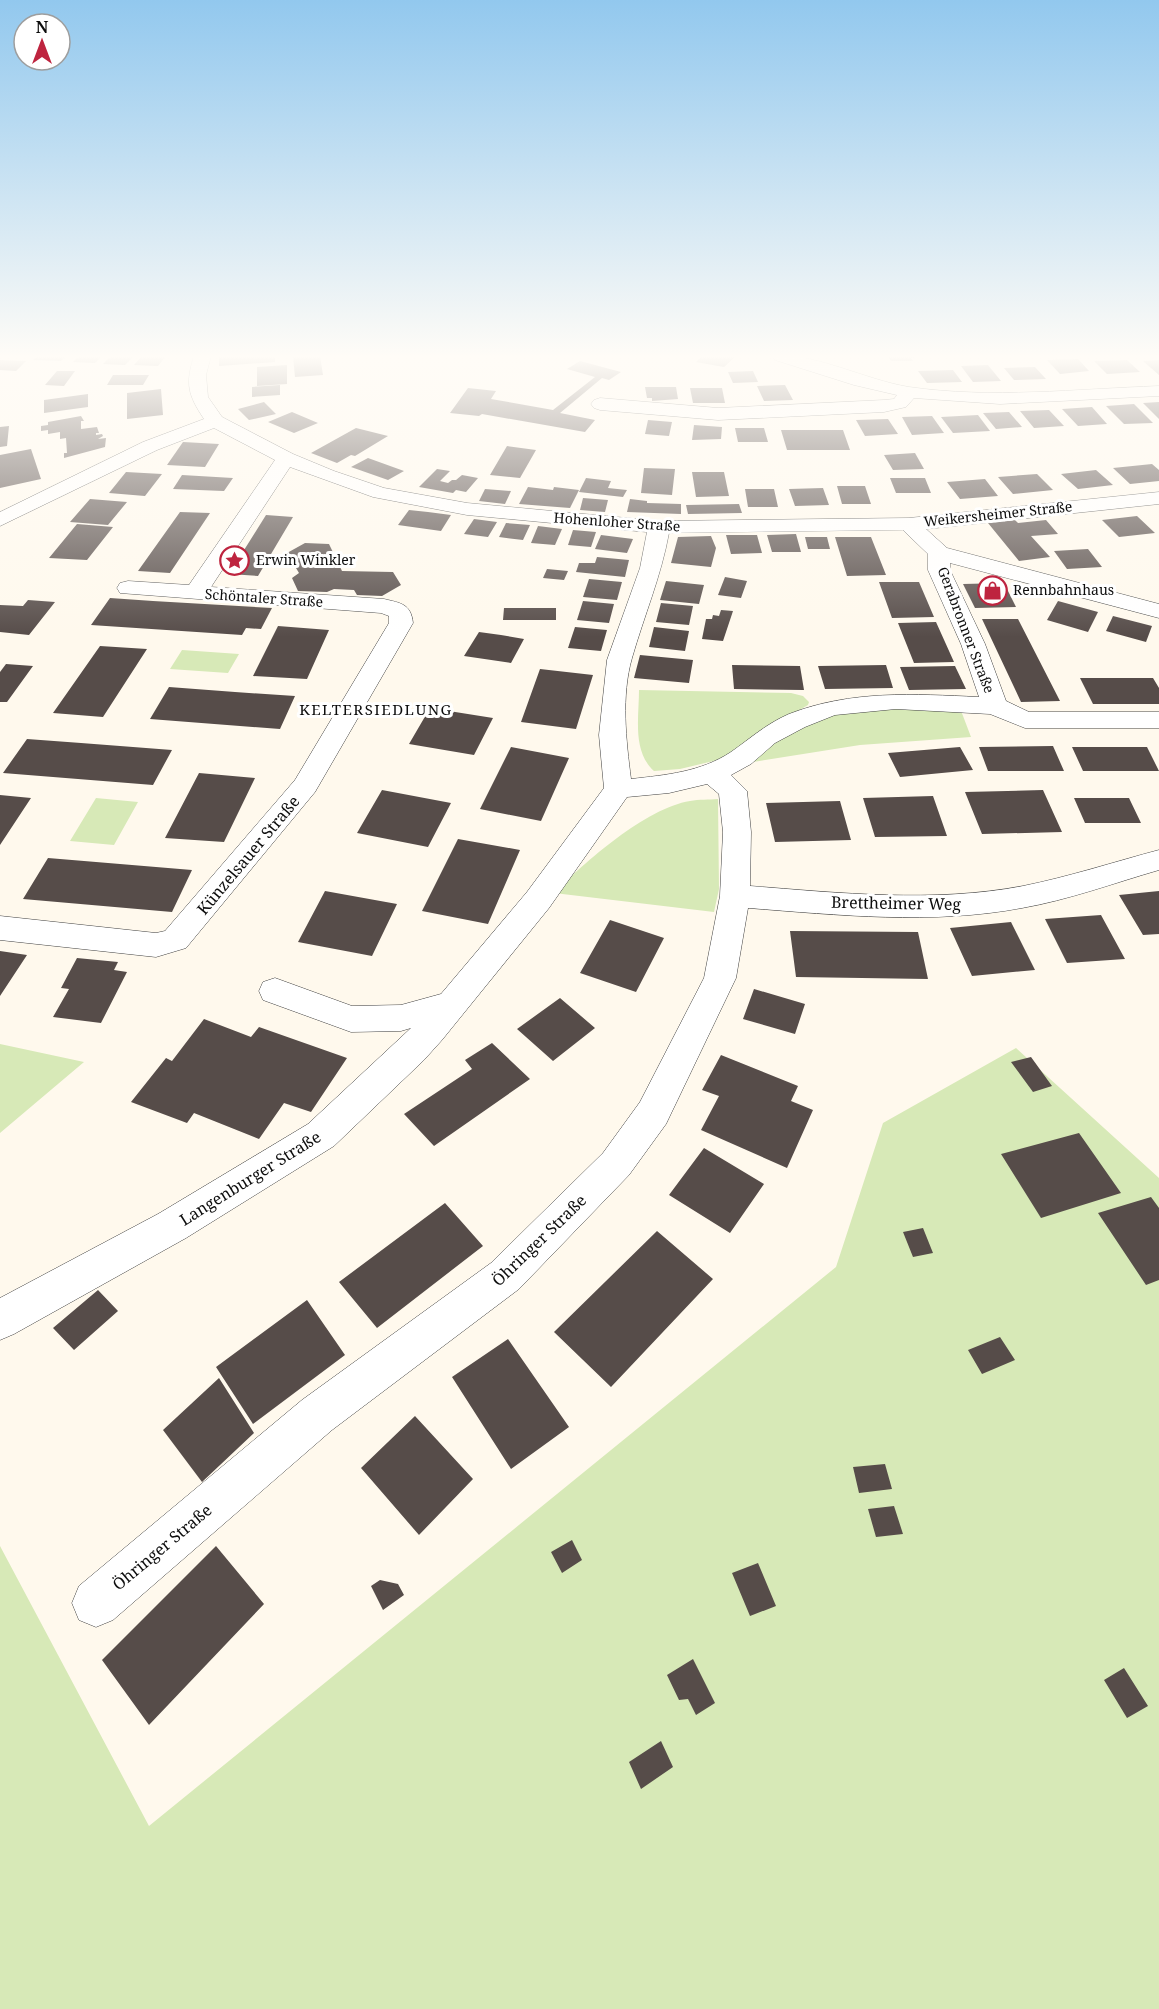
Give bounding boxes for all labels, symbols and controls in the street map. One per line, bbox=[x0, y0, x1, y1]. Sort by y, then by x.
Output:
north arrow bbox=[12, 12, 72, 72]
text: N bbox=[36, 16, 49, 38]
street label: Weikersheimer Straße bbox=[923, 496, 1073, 531]
street label: Hohenloher Straße bbox=[553, 508, 681, 535]
place icon: Erwin Winkler bbox=[219, 544, 251, 576]
place label: Erwin Winkler bbox=[256, 550, 356, 569]
street label: Gerabronner Straße bbox=[934, 564, 999, 696]
shop icon: Rennbahnhaus bbox=[976, 574, 1008, 606]
place label: Rennbahnhaus bbox=[1013, 580, 1114, 599]
street label: Schöntaler Straße bbox=[204, 584, 324, 611]
district label: KELTERSIEDLUNG bbox=[299, 699, 453, 719]
street label: Künzelsauer Straße bbox=[192, 791, 304, 919]
street label: Brettheimer Weg bbox=[831, 891, 962, 915]
street label: Langenburger Straße bbox=[175, 1126, 325, 1230]
street label: Öhringer Straße bbox=[487, 1189, 591, 1291]
street label: Öhringer Straße bbox=[108, 1499, 216, 1595]

